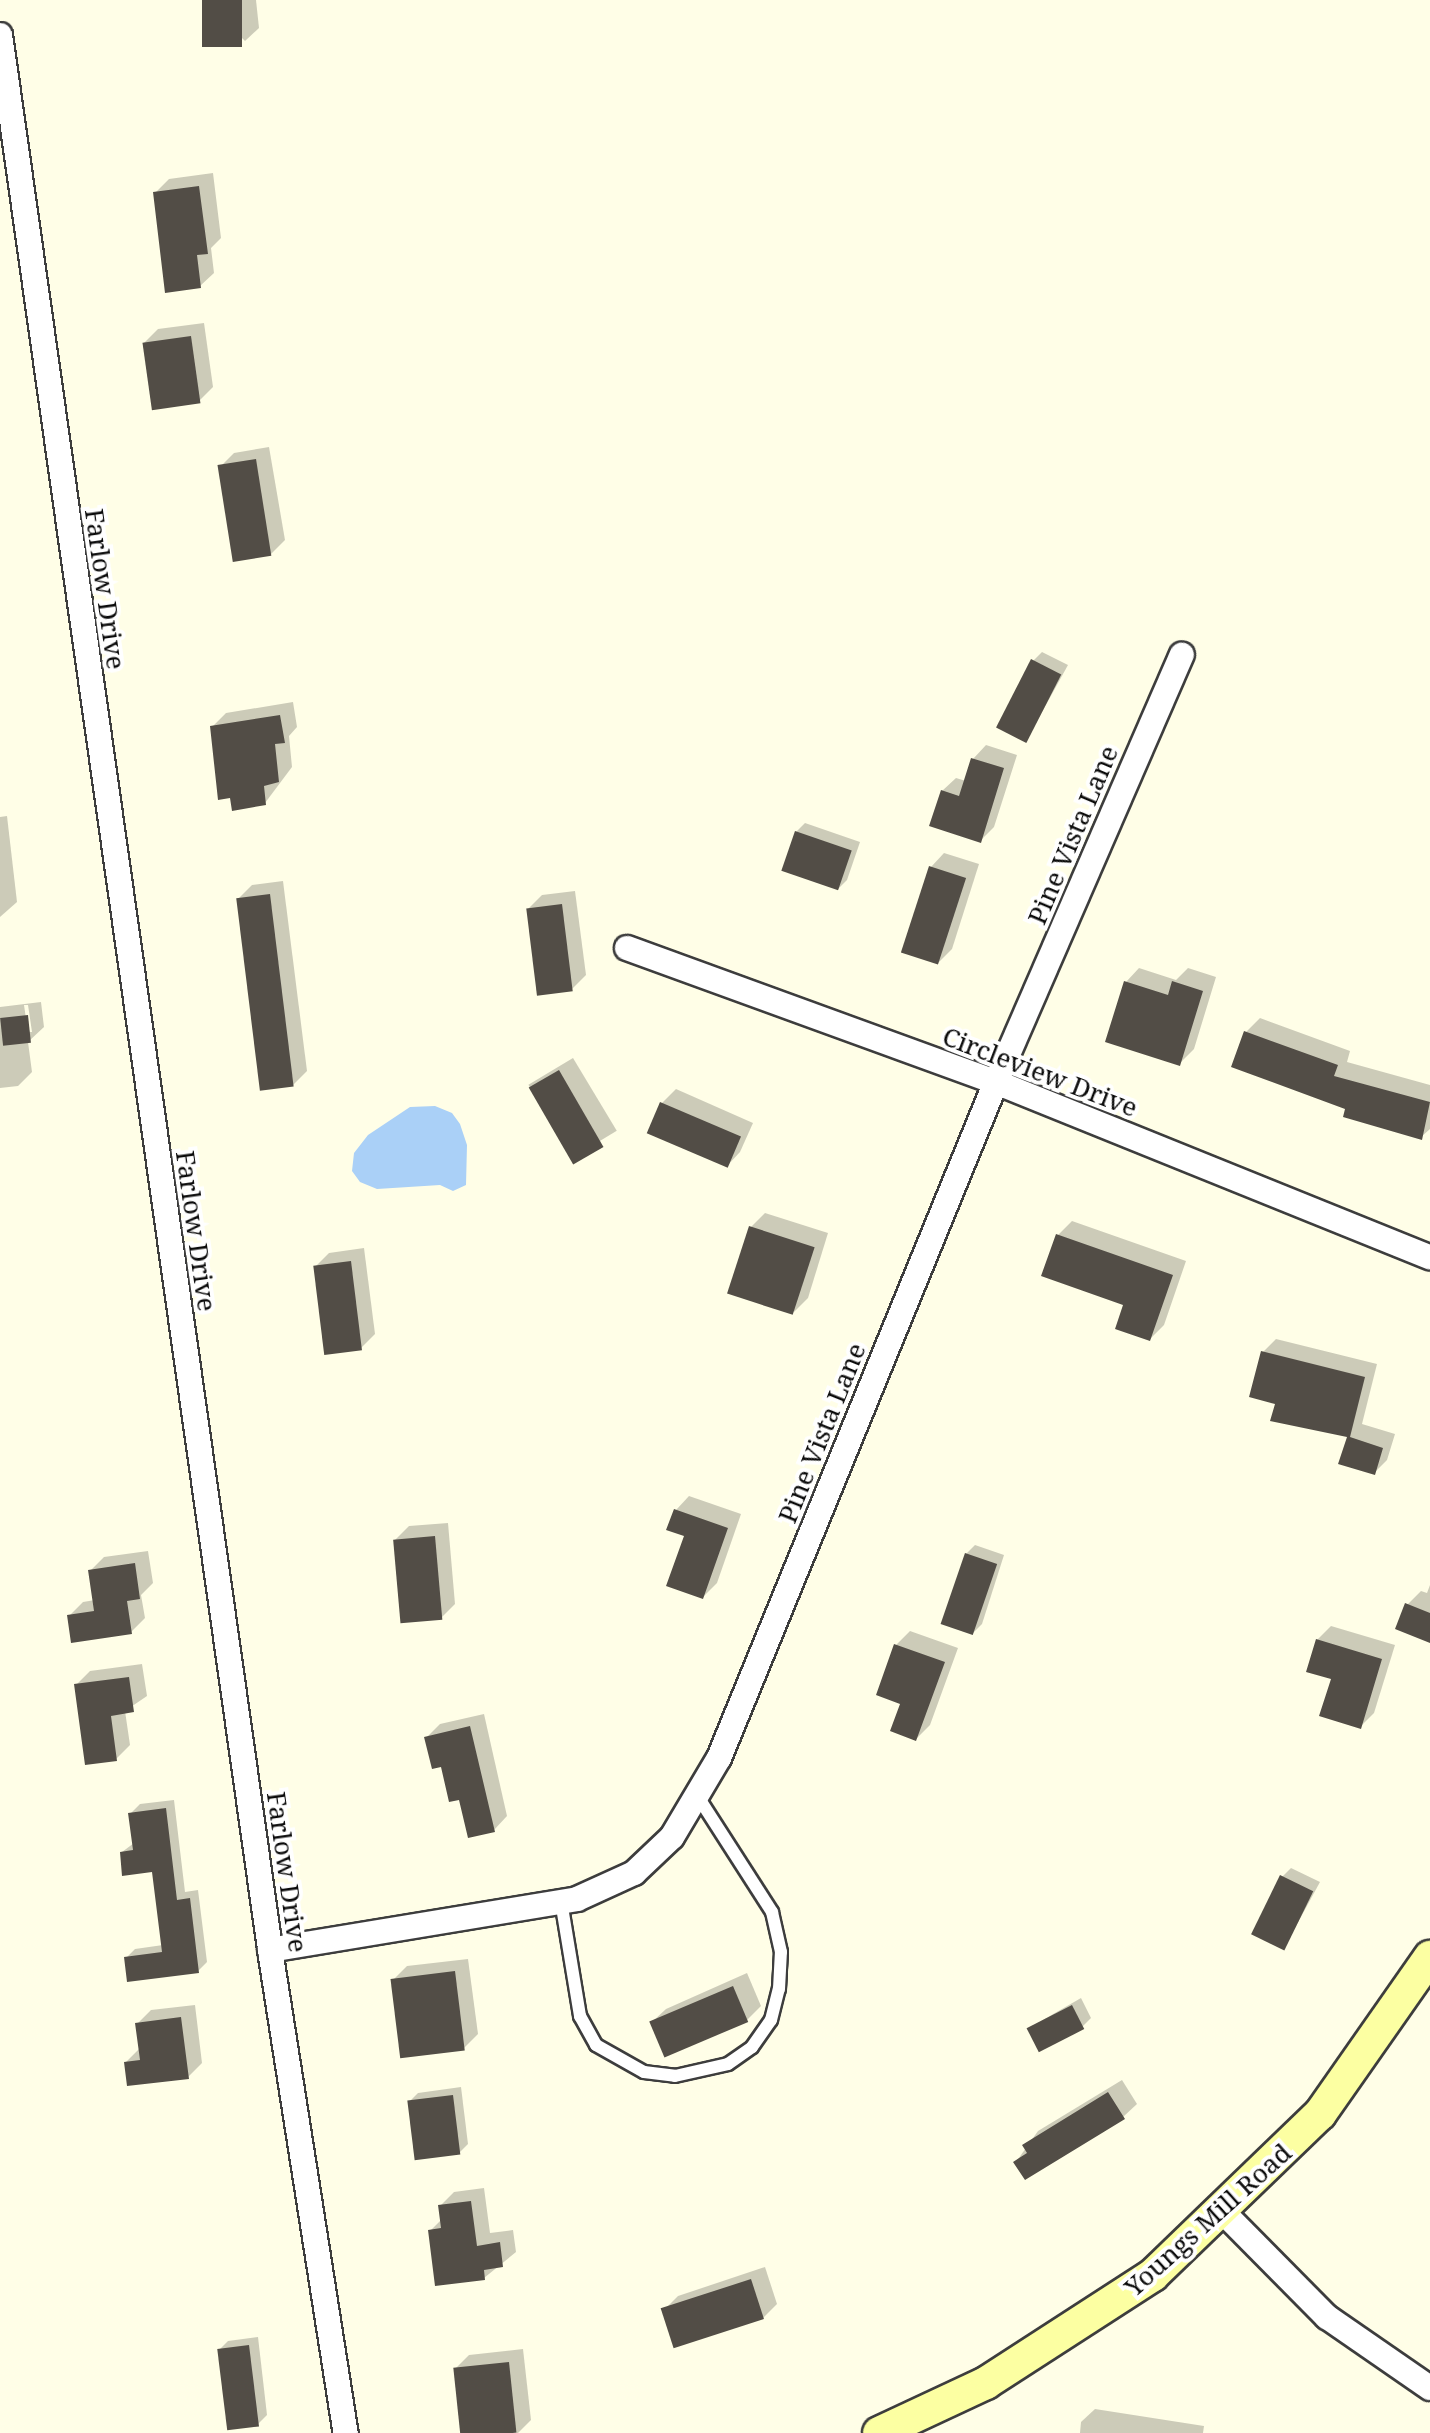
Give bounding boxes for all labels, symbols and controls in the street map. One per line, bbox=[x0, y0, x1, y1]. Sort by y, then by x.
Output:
street label: Farlow Drive bbox=[78, 507, 132, 671]
street label: Pine Vista Lane bbox=[1021, 741, 1125, 929]
street label: Circleview Drive bbox=[938, 1020, 1142, 1124]
street label: Farlow Drive bbox=[169, 1149, 223, 1313]
street label: Pine Vista Lane bbox=[772, 1339, 872, 1527]
street label: Farlow Drive bbox=[260, 1790, 314, 1954]
street label: Youngs Mill Road bbox=[1118, 2137, 1298, 2303]

